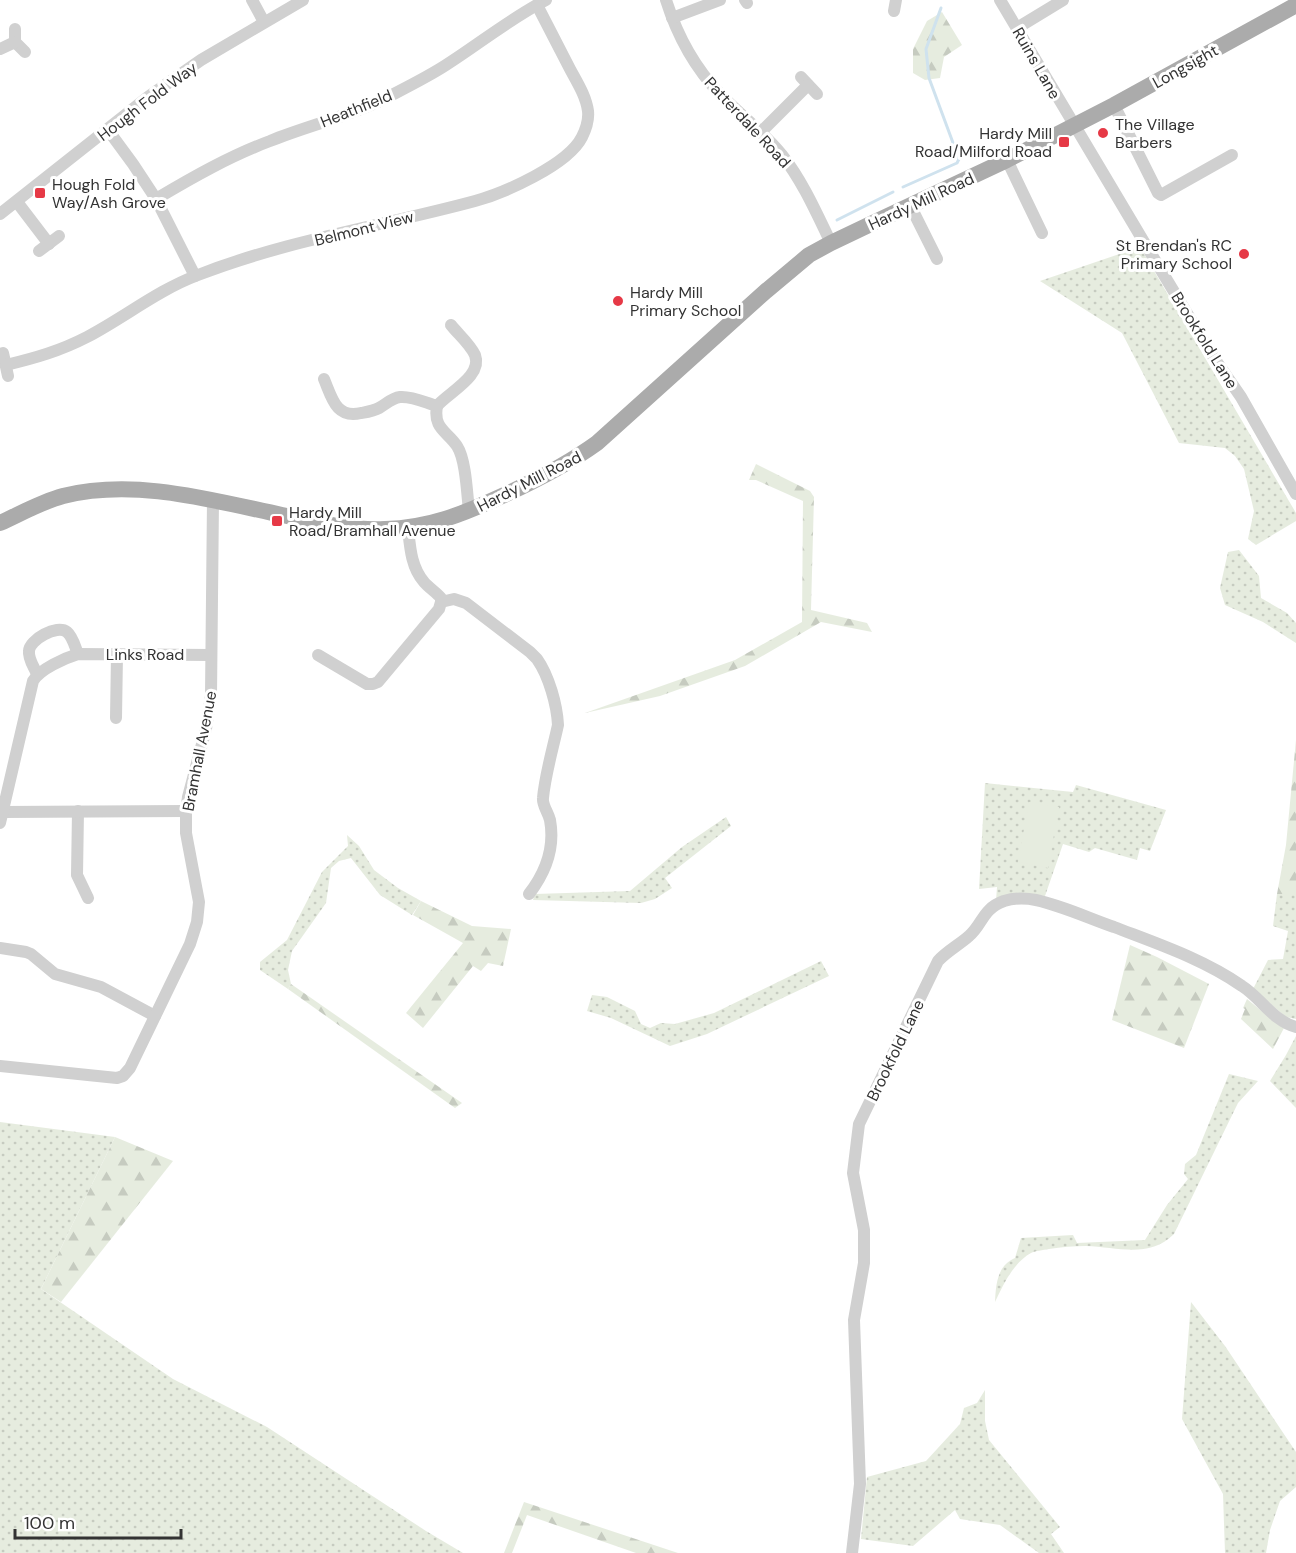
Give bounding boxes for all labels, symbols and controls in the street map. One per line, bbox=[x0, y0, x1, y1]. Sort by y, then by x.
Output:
street label: Ruins Lane bbox=[1008, 24, 1066, 103]
street label: Longsight bbox=[1149, 40, 1222, 93]
street label: Hough Fold Way bbox=[93, 57, 201, 146]
street label: Patterdale Road bbox=[700, 72, 795, 172]
street label: Heathfield bbox=[317, 85, 395, 132]
place label: The Village Barbers bbox=[1115, 114, 1195, 153]
place label: Hardy Mill Road/Milford Road bbox=[915, 123, 1052, 162]
marker: The Village Barbers bbox=[1096, 126, 1110, 140]
marker: Hardy Mill Road/Milford Road bbox=[1057, 135, 1071, 149]
street label: Hardy Mill Road bbox=[865, 168, 977, 235]
place label: Hough Fold Way/Ash Grove bbox=[52, 174, 166, 213]
marker: Hough Fold Way/Ash Grove bbox=[33, 186, 47, 200]
street label: Belmont View bbox=[312, 206, 416, 251]
place label: St Brendan's RC Primary School bbox=[1116, 235, 1232, 274]
marker: St Brendan's RC Primary School bbox=[1237, 247, 1251, 261]
place label: Hardy Mill Primary School bbox=[630, 282, 741, 321]
street label: Brookfold Lane bbox=[1166, 288, 1243, 393]
marker: Hardy Mill Primary School bbox=[611, 294, 625, 308]
street label: Hardy Mill Road bbox=[474, 446, 585, 517]
place label: Hardy Mill Road/Bramhall Avenue bbox=[289, 502, 456, 541]
marker: Hardy Mill Road/Bramhall Avenue bbox=[270, 514, 284, 528]
street label: Links Road bbox=[106, 644, 184, 665]
street label: Bramhall Avenue bbox=[178, 689, 221, 813]
street label: Brookfold Lane bbox=[862, 996, 929, 1104]
scale bar bbox=[15, 1502, 182, 1540]
text: 100 m bbox=[24, 1511, 75, 1535]

